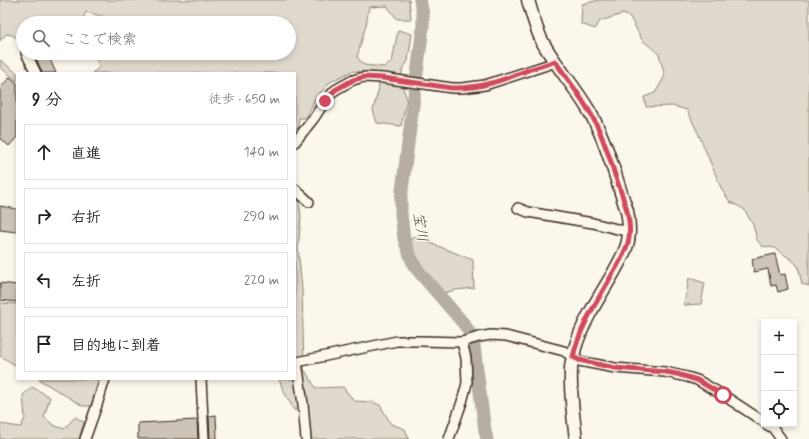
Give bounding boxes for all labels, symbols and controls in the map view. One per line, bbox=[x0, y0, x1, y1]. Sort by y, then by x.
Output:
search box bbox=[16, 16, 296, 60]
icon: search bbox=[30, 27, 52, 49]
text: ここで検索 bbox=[62, 30, 137, 50]
text: 9 分 bbox=[32, 89, 62, 111]
text: 徒歩 · 650 m bbox=[209, 91, 280, 108]
route end bbox=[316, 92, 334, 110]
icon: ahead bbox=[33, 141, 55, 163]
text: 直進 bbox=[71, 144, 101, 164]
text: 140 m bbox=[244, 144, 279, 161]
icon: right bbox=[33, 205, 55, 227]
text: 右折 bbox=[71, 208, 101, 228]
text: 290 m bbox=[243, 208, 279, 225]
water label: 宝川 bbox=[408, 211, 432, 244]
icon: left bbox=[33, 269, 55, 291]
text: 左折 bbox=[71, 272, 101, 292]
text: 220 m bbox=[244, 272, 279, 289]
map controls bbox=[761, 319, 797, 427]
button: + bbox=[761, 319, 797, 355]
icon: arrive bbox=[33, 333, 55, 355]
text: 目的地に到着 bbox=[71, 336, 161, 356]
button: − bbox=[761, 355, 797, 391]
route start bbox=[714, 386, 732, 404]
button: locate bbox=[761, 391, 797, 427]

